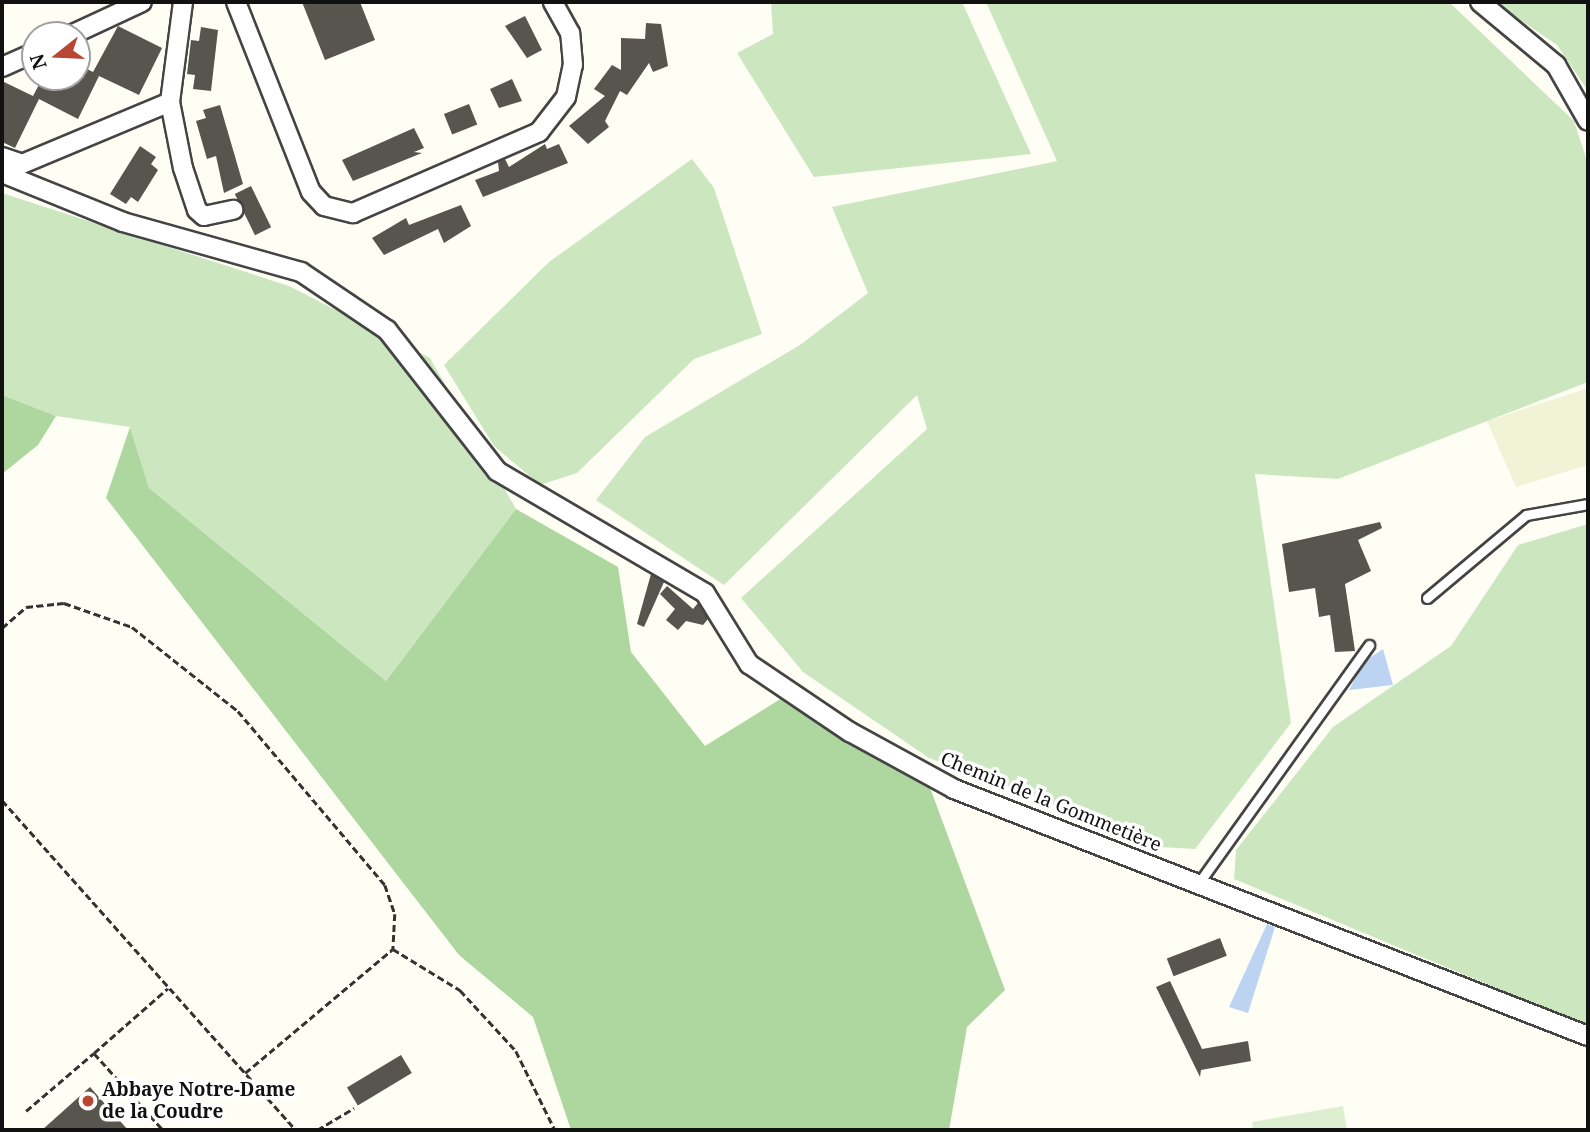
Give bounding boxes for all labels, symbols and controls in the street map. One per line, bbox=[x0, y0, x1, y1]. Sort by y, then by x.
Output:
north arrow bbox=[21, 21, 91, 91]
text: N bbox=[23, 51, 53, 73]
street label: Chemin de la Gommetière bbox=[937, 747, 1165, 857]
place label: Abbaye Notre-Dame de la Coudre bbox=[102, 1079, 295, 1123]
marker: Abbaye Notre-Dame de la Coudre bbox=[80, 1093, 96, 1109]

